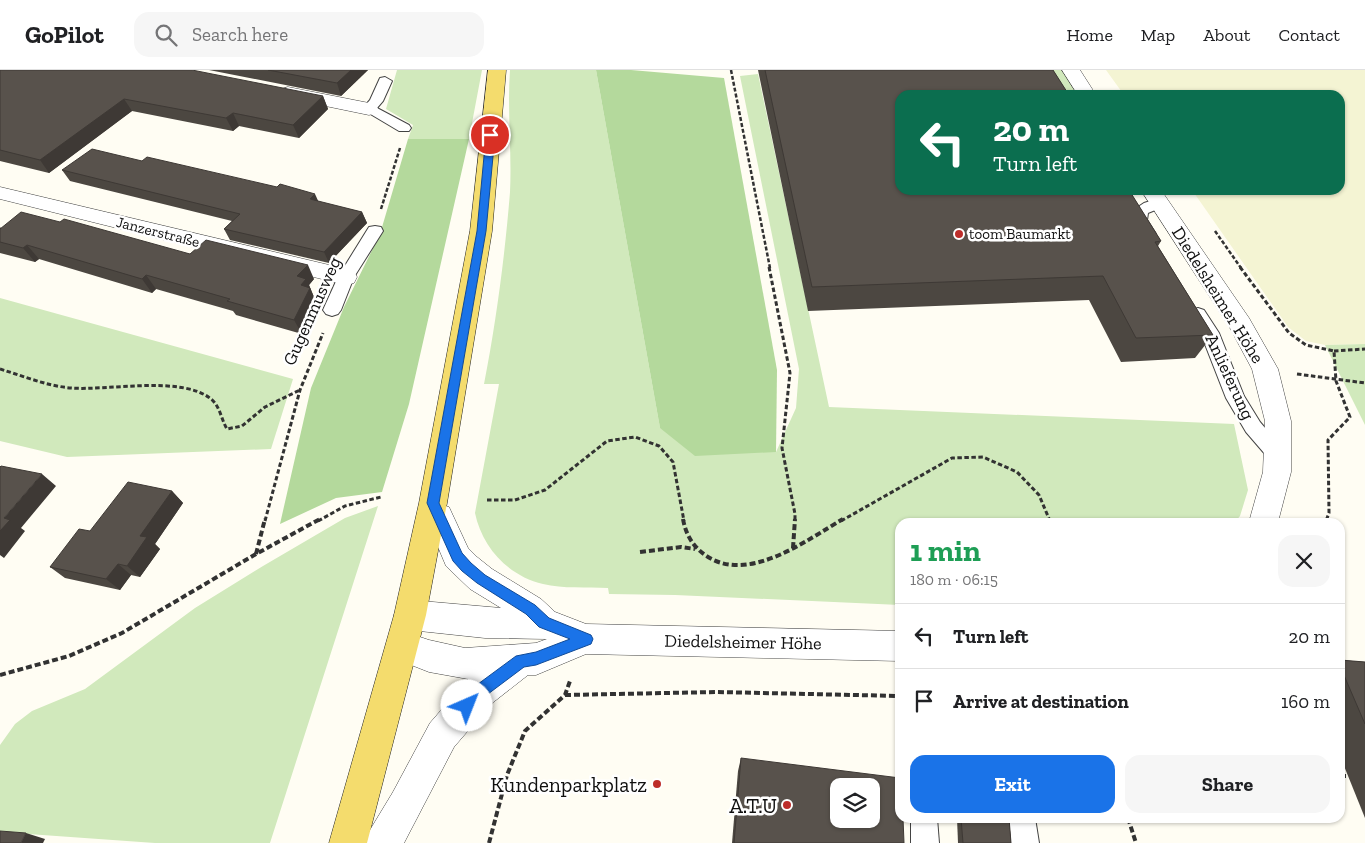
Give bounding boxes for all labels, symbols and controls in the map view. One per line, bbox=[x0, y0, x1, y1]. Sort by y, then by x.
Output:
search box bbox=[134, 12, 484, 57]
text: GoPilot bbox=[25, 20, 104, 49]
icon: search bbox=[152, 21, 180, 49]
text: Search here bbox=[192, 23, 288, 46]
text: Home bbox=[1066, 24, 1113, 46]
text: Map bbox=[1141, 24, 1175, 46]
text: About bbox=[1203, 24, 1250, 46]
text: Contact bbox=[1278, 24, 1340, 46]
text: 20 m bbox=[993, 108, 1069, 150]
icon: left bbox=[910, 110, 975, 175]
pin bbox=[469, 114, 511, 156]
icon: arrive bbox=[476, 121, 504, 149]
text: Turn left bbox=[993, 150, 1077, 177]
street label: Janzerstraße bbox=[115, 213, 201, 251]
street label: Diedelsheimer Höhe bbox=[1167, 223, 1269, 367]
place label: toom Baumarkt bbox=[969, 225, 1071, 243]
marker: toom Baumarkt bbox=[953, 228, 965, 240]
street label: Gugenmusweg bbox=[278, 253, 346, 369]
street label: Anlieferung bbox=[1201, 331, 1260, 424]
text: 1 min bbox=[910, 533, 981, 569]
button: close bbox=[1278, 535, 1330, 587]
text: 180 m · 06:15 bbox=[910, 570, 998, 589]
icon: left bbox=[910, 622, 938, 650]
text: Turn left bbox=[953, 625, 1028, 648]
text: 20 m bbox=[1289, 625, 1330, 648]
street label: Diedelsheimer Höhe bbox=[664, 630, 822, 654]
position arrow bbox=[440, 679, 492, 731]
icon: arrive bbox=[910, 687, 938, 715]
text: Arrive at destination bbox=[953, 690, 1129, 713]
text: 160 m bbox=[1281, 690, 1330, 713]
button: Exit bbox=[910, 755, 1115, 813]
button: Share bbox=[1125, 755, 1330, 813]
place label: Kundenparkplatz bbox=[490, 772, 647, 797]
marker: Kundenparkplatz bbox=[651, 778, 663, 790]
map controls bbox=[830, 778, 880, 828]
button: layers bbox=[830, 778, 880, 828]
place label: A.T.U bbox=[729, 793, 777, 818]
marker: A.T.U bbox=[781, 799, 793, 811]

